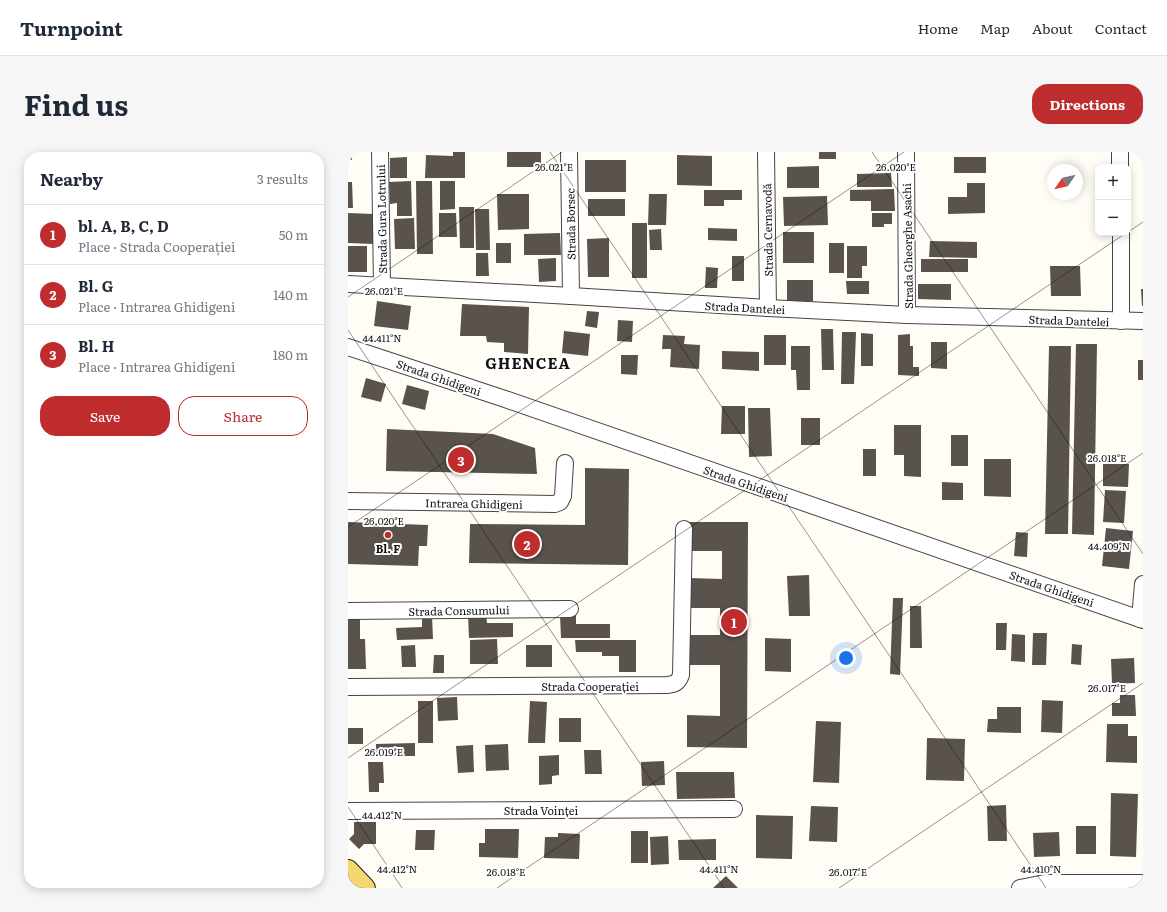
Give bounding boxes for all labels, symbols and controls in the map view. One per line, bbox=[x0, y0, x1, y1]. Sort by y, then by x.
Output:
text: Turnpoint bbox=[20, 14, 123, 42]
text: Home bbox=[918, 18, 958, 38]
text: Map bbox=[980, 18, 1010, 38]
text: About bbox=[1032, 18, 1073, 38]
text: Contact bbox=[1095, 18, 1147, 38]
text: Find us bbox=[24, 83, 128, 125]
button: Directions bbox=[1032, 84, 1143, 124]
text: 26.021°E bbox=[535, 159, 573, 174]
text: 26.020°E bbox=[876, 159, 916, 174]
street label: Strada Gura Lotrului bbox=[372, 164, 390, 274]
north arrow bbox=[1047, 164, 1083, 200]
map controls bbox=[1095, 164, 1131, 236]
button: + bbox=[1095, 164, 1131, 200]
text: Nearby bbox=[40, 166, 103, 191]
text: 3 results bbox=[257, 169, 308, 188]
street label: Strada Cernavodă bbox=[758, 183, 776, 277]
street label: Strada Gheorghe Asachi bbox=[898, 183, 916, 309]
street label: Strada Borsec bbox=[561, 188, 579, 260]
button: − bbox=[1095, 200, 1131, 236]
text: bl. A, B, C, D bbox=[78, 214, 169, 237]
text: 1 bbox=[50, 225, 56, 244]
text: 50 m bbox=[279, 225, 308, 244]
text: Place · Strada Cooperației bbox=[78, 237, 235, 256]
text: Bl. G bbox=[78, 274, 113, 297]
text: 26.021°E bbox=[365, 283, 403, 298]
text: 2 bbox=[50, 285, 56, 304]
text: 140 m bbox=[273, 285, 308, 304]
text: Place · Intrarea Ghidigeni bbox=[78, 297, 235, 316]
street label: Strada Dantelei bbox=[704, 297, 786, 317]
street label: Strada Dantelei bbox=[1028, 311, 1110, 329]
text: 44.411°N bbox=[362, 330, 402, 345]
text: Bl. H bbox=[78, 334, 114, 357]
text: 3 bbox=[49, 345, 57, 364]
text: 180 m bbox=[273, 345, 308, 364]
district label: GHENCEA bbox=[485, 351, 571, 374]
street label: Strada Ghidigeni bbox=[394, 355, 484, 399]
text: Place · Intrarea Ghidigeni bbox=[78, 357, 235, 376]
button: Save bbox=[40, 396, 170, 436]
button: Share bbox=[178, 396, 308, 436]
pin: 3 bbox=[448, 445, 474, 475]
text: 26.018°E bbox=[1088, 450, 1126, 465]
street label: Strada Ghidigeni bbox=[701, 461, 791, 505]
street label: Intrarea Ghidigeni bbox=[425, 494, 523, 512]
text: 26.020°E bbox=[364, 513, 404, 528]
pin: 2 bbox=[514, 529, 540, 559]
marker: Bl. F bbox=[383, 530, 393, 540]
text: 44.409°N bbox=[1088, 538, 1130, 553]
place label: Bl. F bbox=[376, 540, 400, 556]
street label: Strada Ghidigeni bbox=[1007, 566, 1097, 610]
street label: Strada Consumului bbox=[408, 601, 510, 619]
pin: 1 bbox=[721, 607, 747, 637]
your location bbox=[836, 648, 856, 668]
street label: Strada Cooperației bbox=[541, 678, 639, 694]
text: 26.017°E bbox=[1088, 680, 1126, 695]
text: 26.019°E bbox=[365, 744, 403, 759]
street label: Strada Voinței bbox=[504, 802, 579, 818]
text: 44.412°N bbox=[362, 807, 402, 822]
text: 44.412°N bbox=[377, 861, 417, 876]
text: 44.411°N bbox=[699, 861, 739, 876]
text: 44.410°N bbox=[1021, 861, 1061, 876]
text: 26.018°E bbox=[487, 864, 525, 879]
text: 26.017°E bbox=[829, 864, 867, 879]

